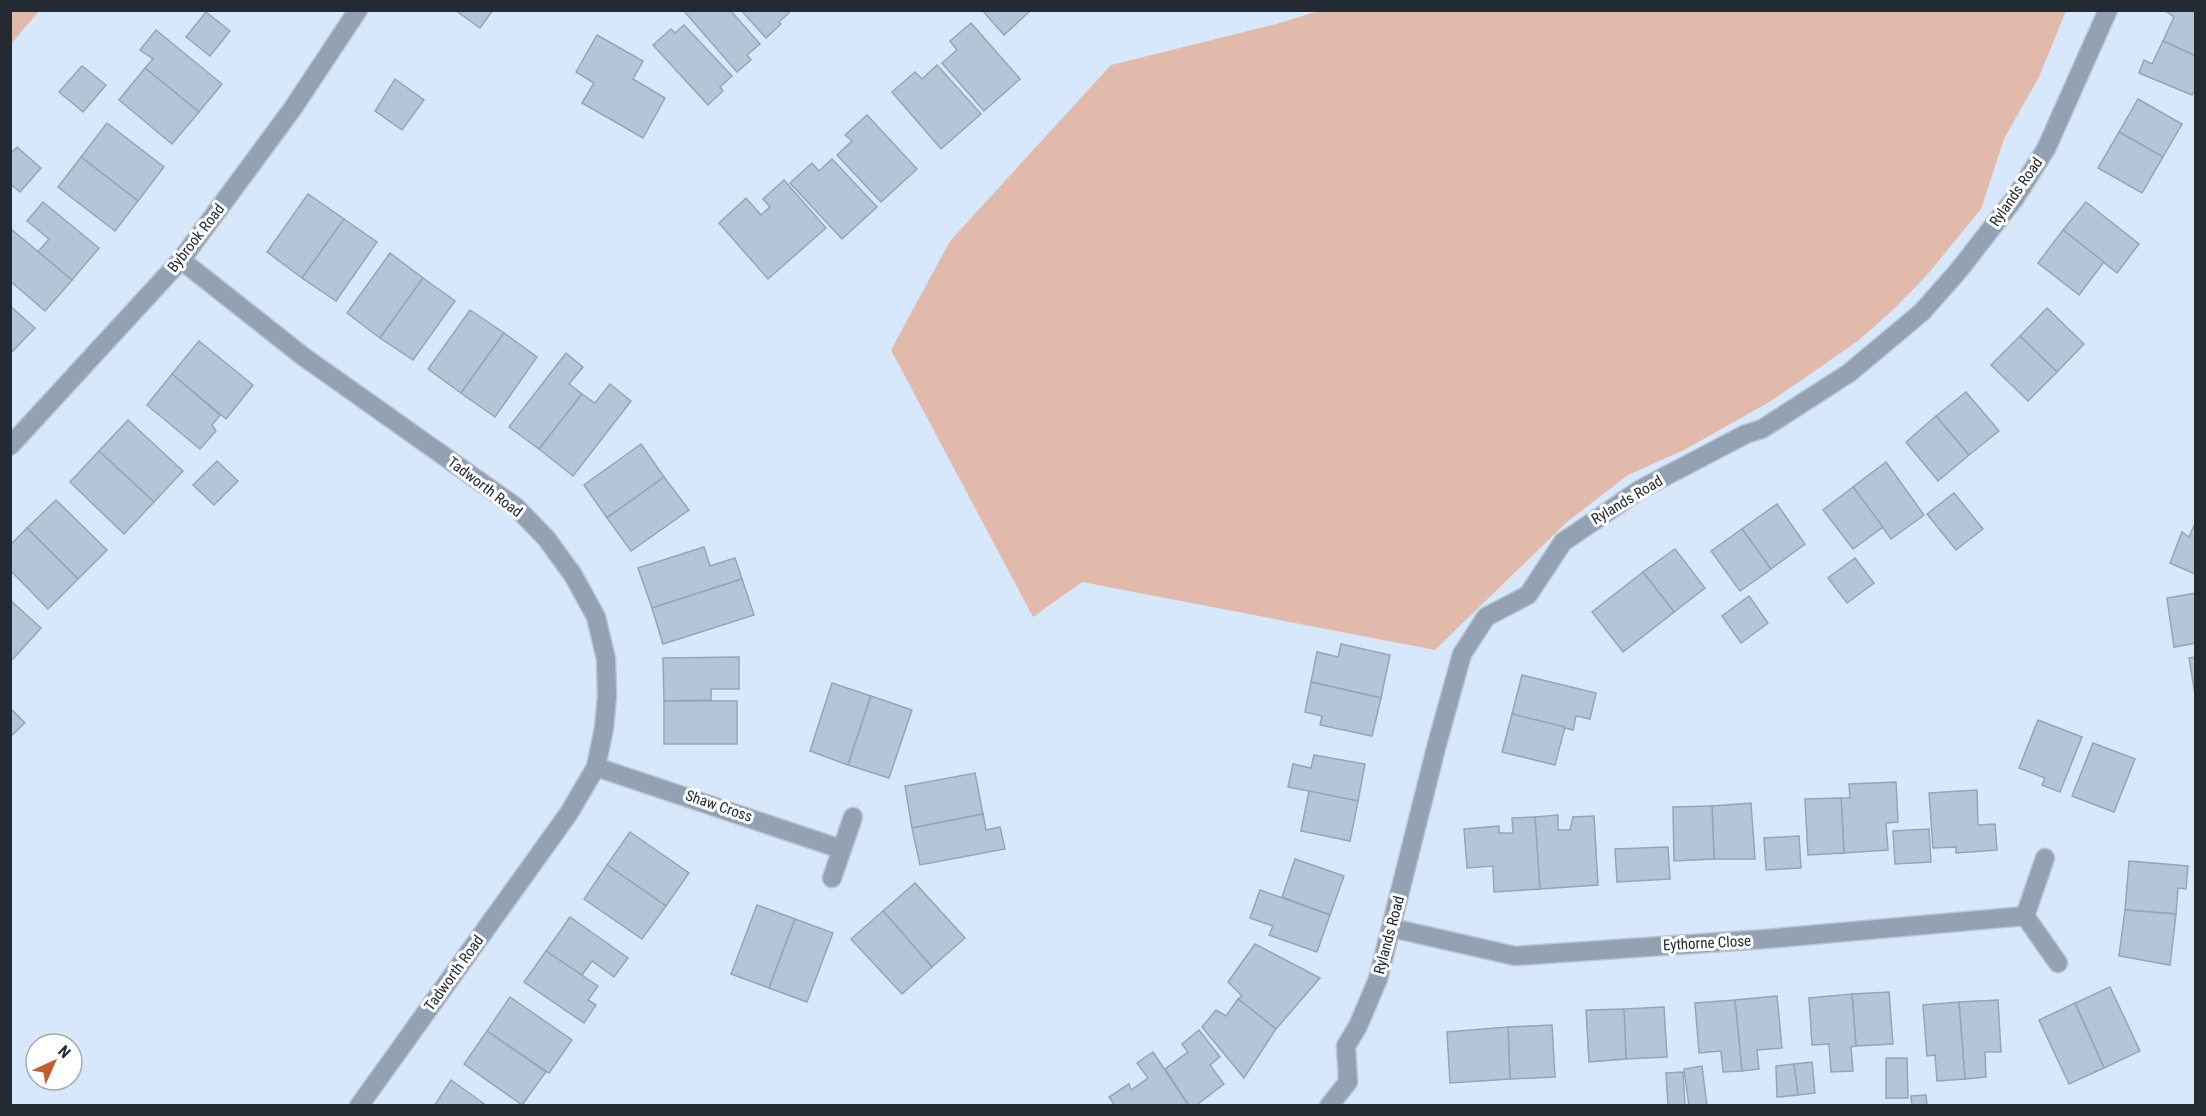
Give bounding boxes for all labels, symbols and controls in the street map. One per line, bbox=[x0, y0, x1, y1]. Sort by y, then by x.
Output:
street label: Rylands Road bbox=[1986, 154, 2046, 230]
street label: Bybrook Road bbox=[164, 200, 228, 276]
street label: Tadworth Road bbox=[444, 453, 526, 521]
street label: Rylands Road bbox=[1588, 472, 1666, 528]
street label: Shaw Cross bbox=[683, 786, 755, 826]
street label: Rylands Road bbox=[1370, 894, 1408, 976]
street label: Tadworth Road bbox=[421, 932, 487, 1014]
street label: Eythorne Close bbox=[1662, 932, 1752, 954]
north arrow bbox=[24, 1032, 84, 1092]
text: N bbox=[54, 1042, 74, 1062]

